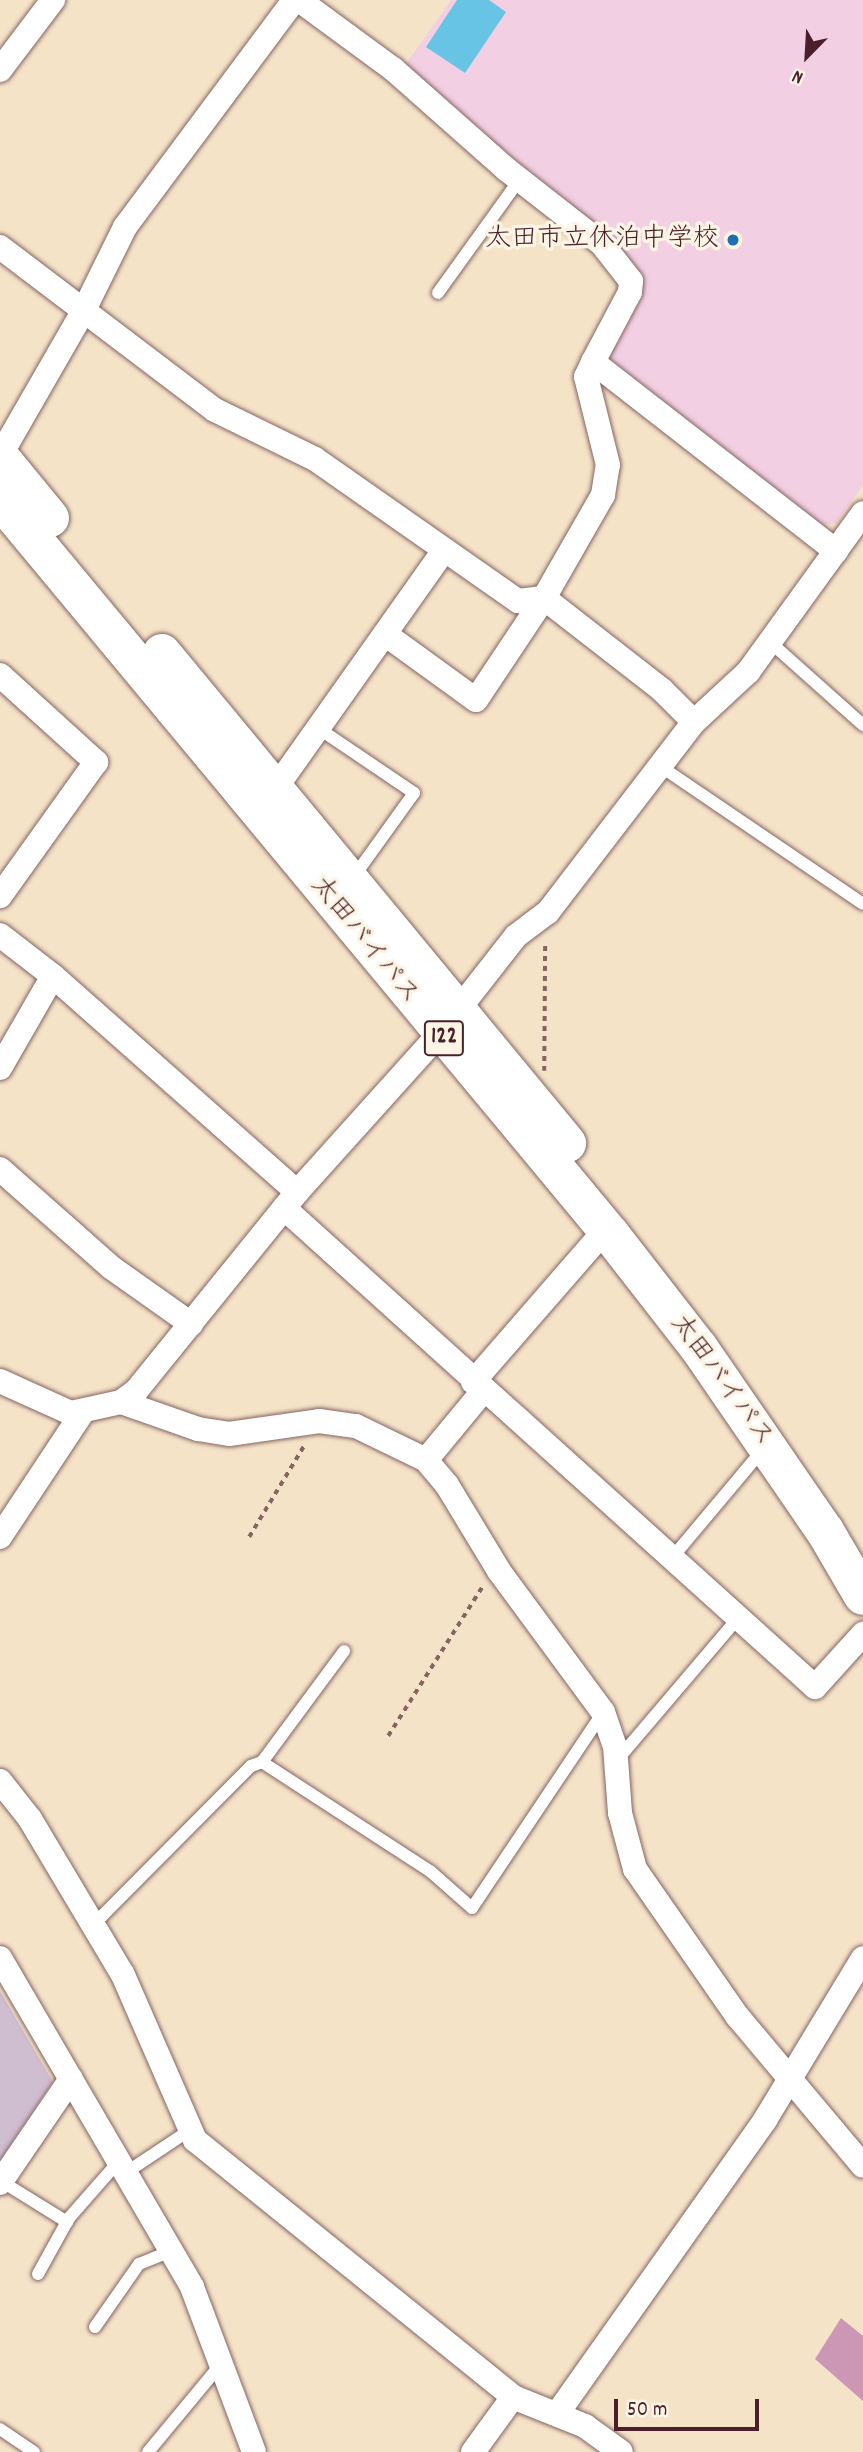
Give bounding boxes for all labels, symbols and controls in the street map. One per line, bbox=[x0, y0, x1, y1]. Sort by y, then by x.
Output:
north arrow bbox=[772, 21, 842, 91]
text: N bbox=[788, 61, 808, 90]
place label: 太田市立休泊中学校 bbox=[485, 224, 719, 256]
marker: 太田市立休泊中学校 bbox=[725, 232, 741, 248]
street label: 太田バイパス bbox=[303, 871, 425, 1011]
road number: 122 bbox=[423, 1018, 465, 1058]
street label: 太田バイパス bbox=[663, 1309, 779, 1453]
scale bar bbox=[618, 2386, 763, 2430]
text: 50 m bbox=[627, 2396, 667, 2426]

